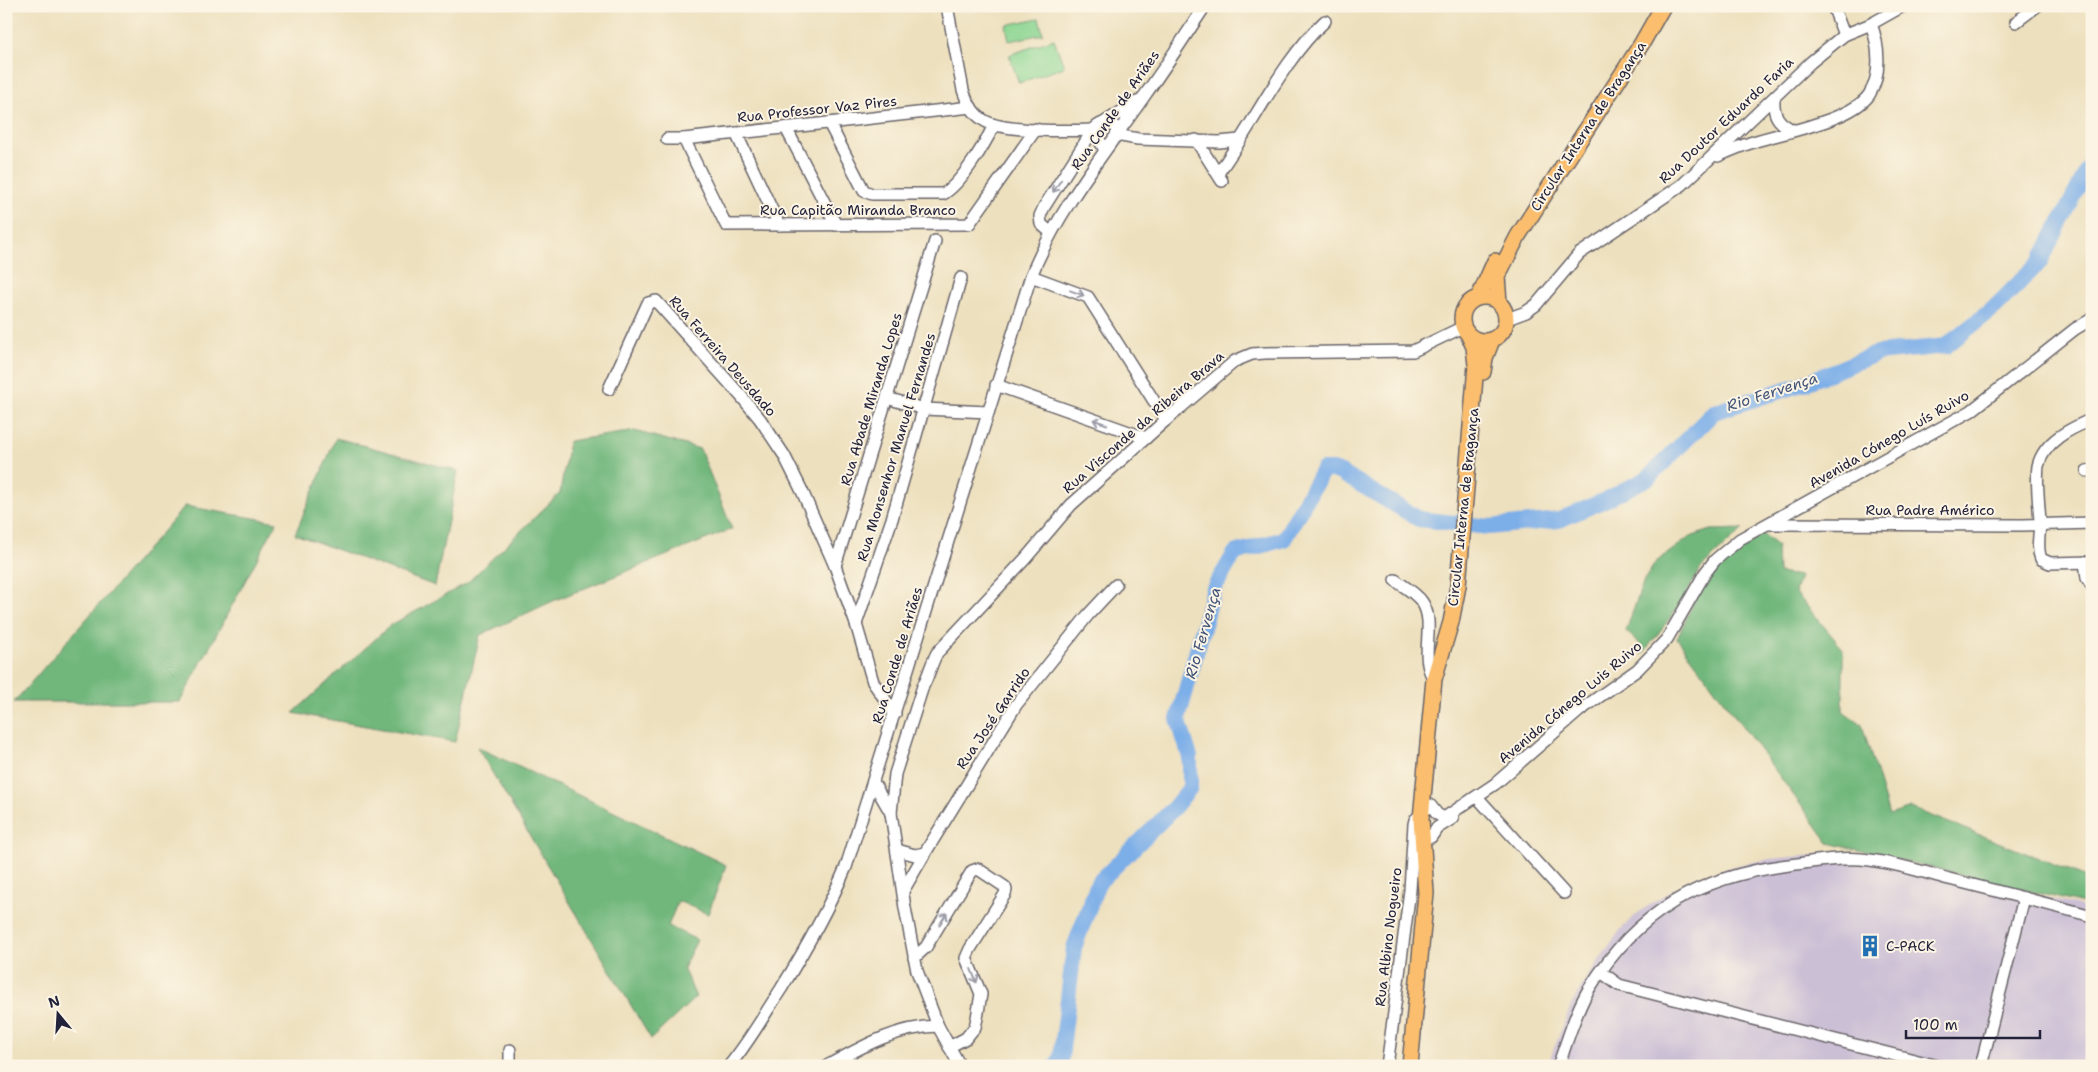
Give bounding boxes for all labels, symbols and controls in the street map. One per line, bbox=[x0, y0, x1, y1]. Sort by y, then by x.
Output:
street label: Circular Interna de Bragança bbox=[1526, 37, 1650, 215]
street label: Rua Conde de Ariães bbox=[1067, 47, 1163, 173]
street label: Rua Doutor Eduardo Faria bbox=[1655, 53, 1797, 187]
street label: Rua Professor Vaz Pires bbox=[736, 92, 898, 126]
one-way arrow bbox=[1052, 179, 1063, 193]
street label: Rua Capitão Miranda Branco bbox=[760, 201, 956, 219]
one-way arrow bbox=[1068, 289, 1084, 298]
street label: Rua Ferreira Deusdado bbox=[666, 292, 780, 420]
street label: Rua Abade Miranda Lopes bbox=[836, 310, 906, 488]
street label: Rua Monsenhor Manuel Fernandes bbox=[853, 331, 939, 563]
street label: Rua Visconde da Ribeira Brava bbox=[1058, 347, 1228, 497]
water label: Rio Fervença bbox=[1724, 368, 1820, 416]
street label: Avenida Cónego Luís Ruivo bbox=[1806, 386, 1972, 492]
street label: Circular Interna de Bragança bbox=[1444, 407, 1482, 607]
one-way arrow bbox=[1093, 417, 1108, 426]
street label: Rua Padre Américo bbox=[1866, 501, 1994, 519]
street label: Rua Conde de Ariães bbox=[868, 584, 926, 726]
water label: Rio Fervença bbox=[1180, 585, 1226, 681]
street label: Avenida Cónego Luis Ruivo bbox=[1495, 637, 1645, 767]
street label: Rua José Garrido bbox=[952, 664, 1034, 772]
street label: Rua Albino Nogueiro bbox=[1371, 866, 1405, 1008]
one-way arrow bbox=[938, 912, 948, 926]
building icon: C-PACK bbox=[1857, 933, 1883, 959]
place label: C-PACK bbox=[1886, 937, 1935, 955]
one-way arrow bbox=[969, 968, 979, 983]
north arrow bbox=[32, 990, 82, 1040]
text: N bbox=[46, 991, 62, 1012]
scale bar bbox=[1906, 1007, 2039, 1039]
text: 100 m bbox=[1913, 1015, 1958, 1035]

